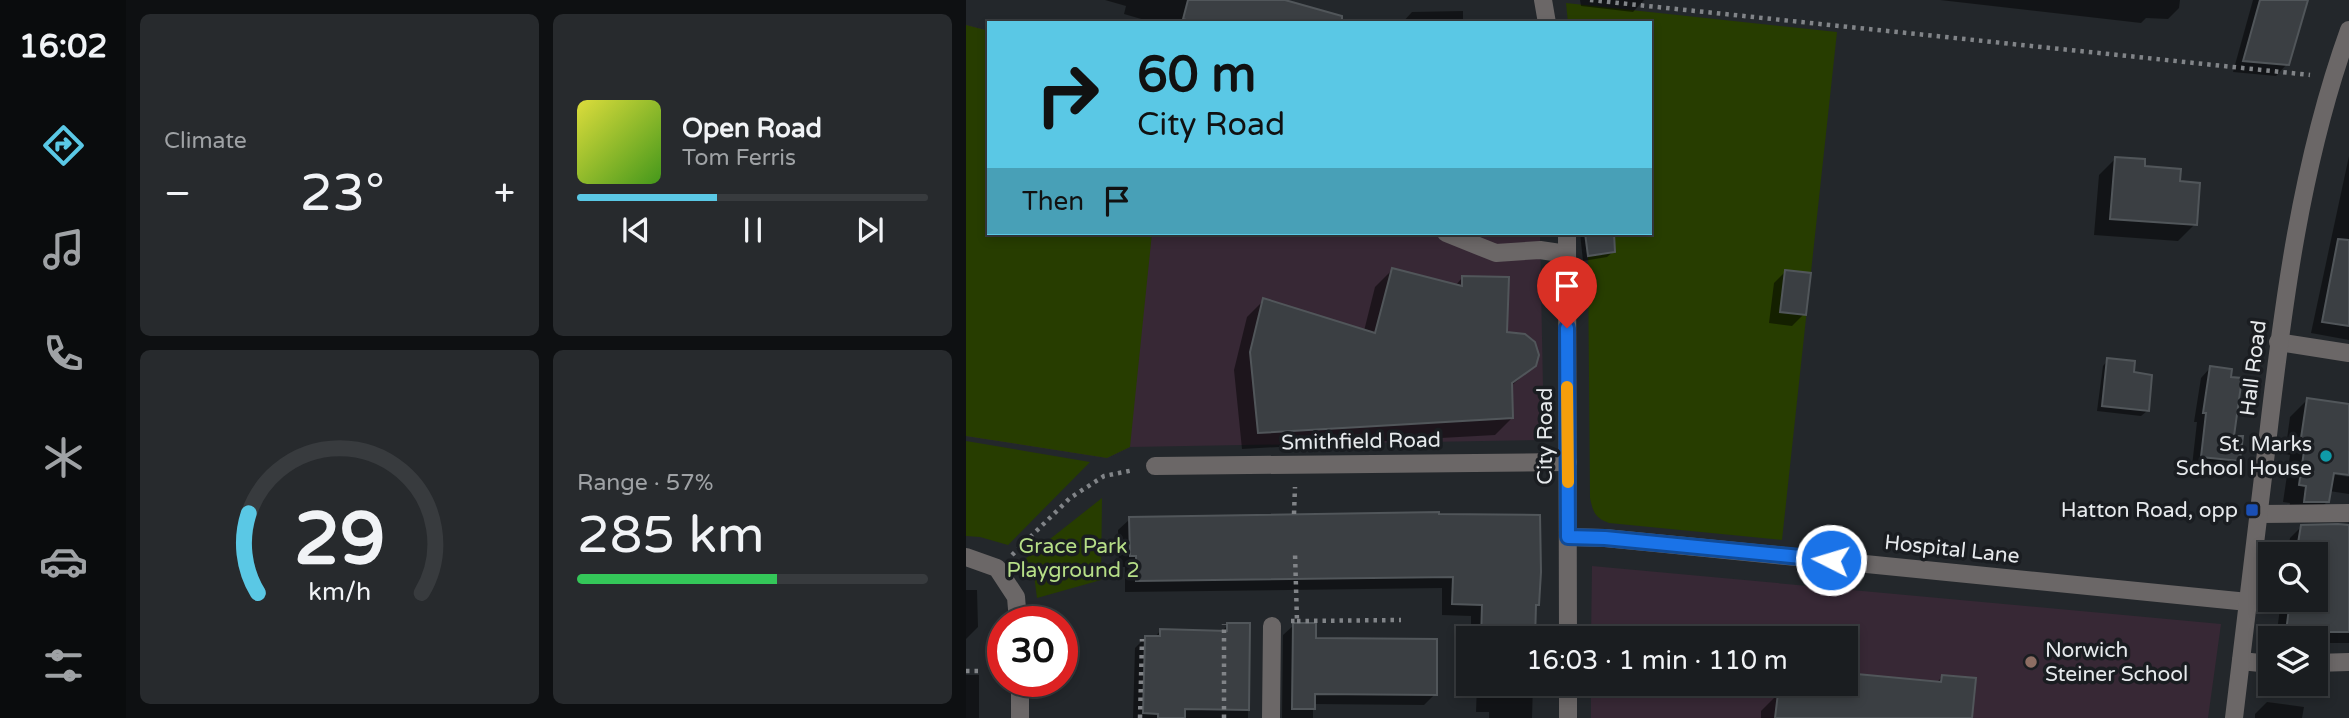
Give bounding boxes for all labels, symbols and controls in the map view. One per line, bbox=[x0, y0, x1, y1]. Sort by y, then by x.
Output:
text: 16:02 bbox=[19, 28, 107, 66]
text: 60 m bbox=[1137, 46, 1256, 105]
icon: right bbox=[1022, 49, 1113, 140]
text: City Road bbox=[1137, 106, 1285, 144]
text: Open Road bbox=[682, 113, 822, 144]
icon: directions bbox=[39, 121, 88, 170]
text: Climate bbox=[164, 127, 247, 155]
text: Tom Ferris bbox=[682, 144, 796, 172]
text: 23° bbox=[300, 162, 385, 225]
text: − bbox=[164, 171, 191, 217]
text: + bbox=[494, 171, 515, 217]
icon: arrive bbox=[1098, 182, 1136, 220]
text: Then bbox=[1022, 186, 1084, 217]
icon: previous bbox=[617, 211, 655, 249]
icon: pause bbox=[734, 211, 772, 249]
icon: next bbox=[851, 211, 889, 249]
icon: music bbox=[39, 225, 88, 274]
pin bbox=[1537, 256, 1597, 328]
icon: arrive bbox=[1548, 267, 1586, 305]
street label: Hall Road bbox=[2235, 319, 2272, 417]
icon: phone bbox=[39, 329, 88, 378]
street label: City Road bbox=[1533, 387, 1558, 485]
street label: Smithfield Road bbox=[1281, 428, 1441, 455]
place label: St. Marks School House bbox=[2176, 432, 2312, 481]
icon: climate bbox=[39, 433, 88, 482]
marker: St. Marks School House bbox=[2318, 448, 2334, 464]
text: Range · 57% bbox=[577, 469, 713, 497]
text: 29 bbox=[294, 496, 385, 584]
place label: Hatton Road, opp bbox=[2061, 498, 2238, 523]
marker: Hatton Road, opp bbox=[2244, 502, 2260, 518]
text: 285 km bbox=[577, 504, 765, 567]
position arrow bbox=[1794, 523, 1868, 597]
street label: Hospital Lane bbox=[1883, 530, 2021, 569]
park label: Grace Park Playground 2 bbox=[1006, 534, 1140, 583]
icon: car bbox=[39, 537, 88, 586]
map controls bbox=[2258, 542, 2328, 696]
button: search bbox=[2258, 542, 2328, 612]
text: km/h bbox=[308, 577, 371, 607]
speed limit sign: 30 bbox=[987, 606, 1078, 697]
button: layers bbox=[2258, 626, 2328, 696]
place label: Norwich Steiner School bbox=[2045, 638, 2188, 687]
icon: filters bbox=[39, 641, 88, 690]
text: 16:03 · 1 min · 110 m bbox=[1526, 645, 1788, 676]
marker: Norwich Steiner School bbox=[2023, 654, 2039, 670]

